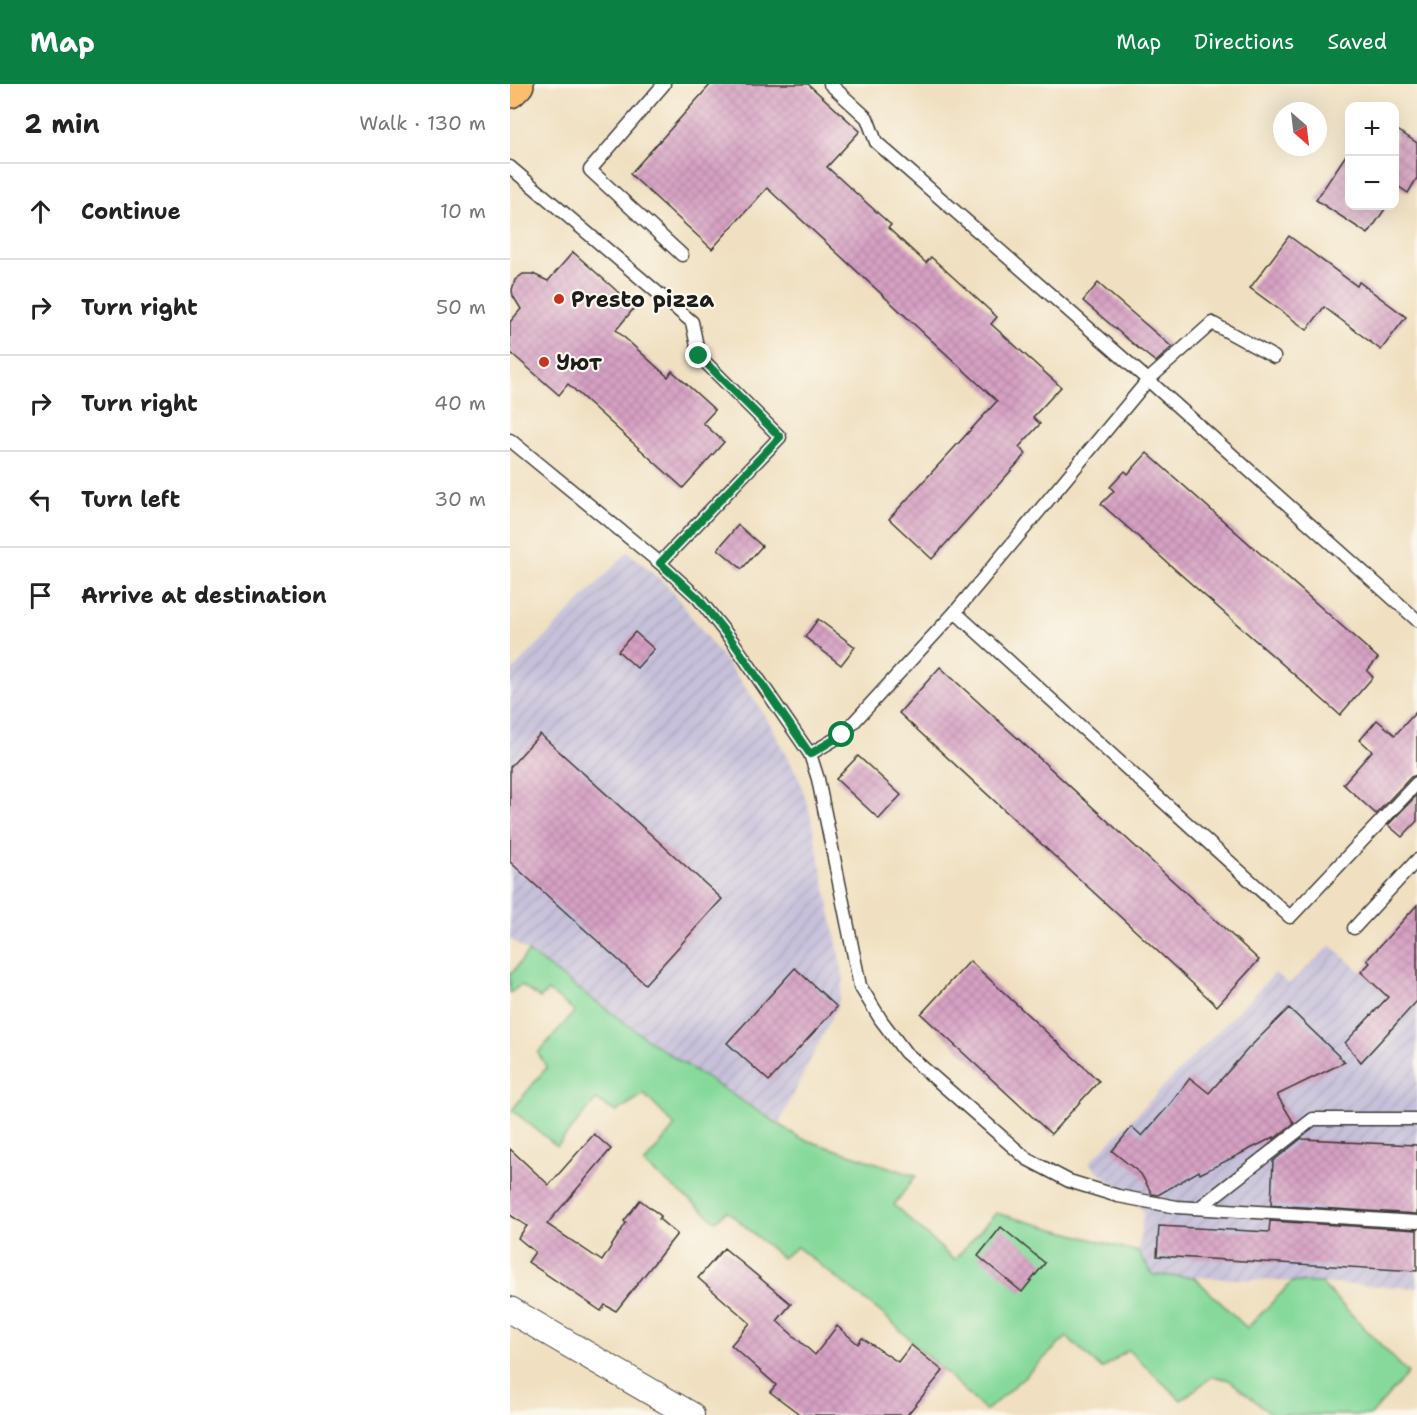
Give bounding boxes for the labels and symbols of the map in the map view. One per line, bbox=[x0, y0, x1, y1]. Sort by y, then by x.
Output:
north arrow bbox=[1273, 102, 1327, 156]
place label: Presto pizza bbox=[571, 285, 714, 314]
marker: Presto pizza bbox=[552, 292, 566, 306]
route end bbox=[685, 342, 711, 368]
place label: Уют bbox=[556, 348, 603, 377]
marker: Уют bbox=[537, 355, 551, 369]
route start bbox=[828, 721, 854, 747]

